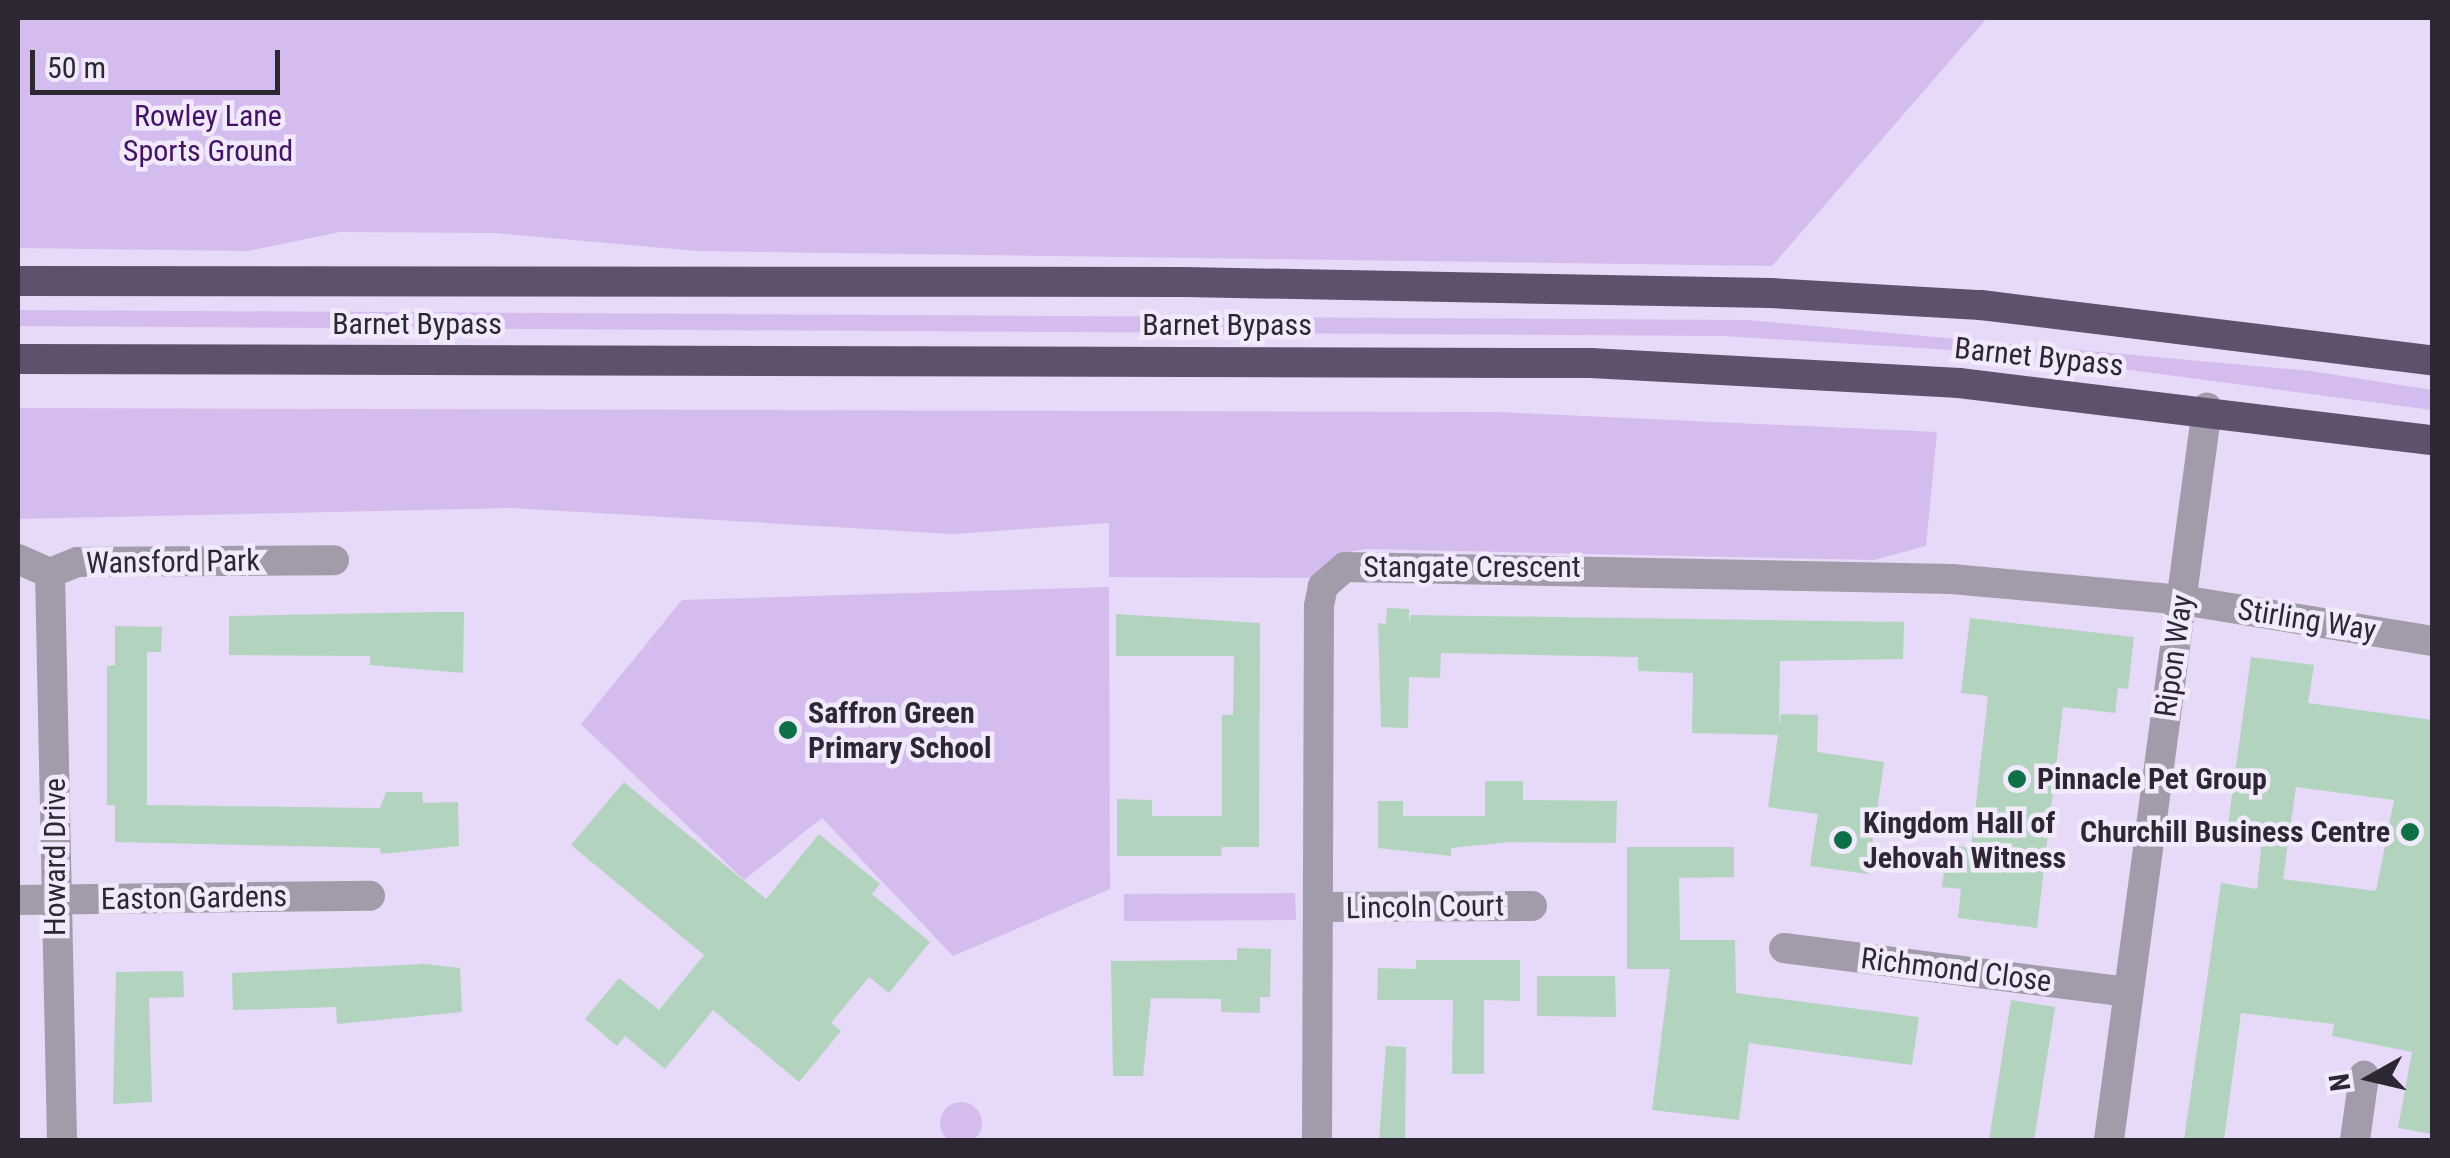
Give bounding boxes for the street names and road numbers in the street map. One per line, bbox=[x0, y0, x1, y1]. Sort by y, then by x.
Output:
street label: Barnet Bypass bbox=[332, 306, 502, 342]
street label: Barnet Bypass bbox=[1142, 307, 1312, 343]
street label: Barnet Bypass bbox=[1953, 330, 2125, 384]
street label: Wansford Park bbox=[86, 542, 260, 582]
street label: Stangate Crescent bbox=[1363, 549, 1581, 585]
street label: Stirling Way bbox=[2235, 591, 2379, 649]
street label: Ripon Way bbox=[2148, 593, 2200, 719]
street label: Howard Drive bbox=[37, 778, 73, 936]
street label: Easton Gardens bbox=[101, 878, 287, 918]
street label: Lincoln Court bbox=[1346, 888, 1504, 926]
street label: Richmond Close bbox=[1859, 940, 2053, 1000]

